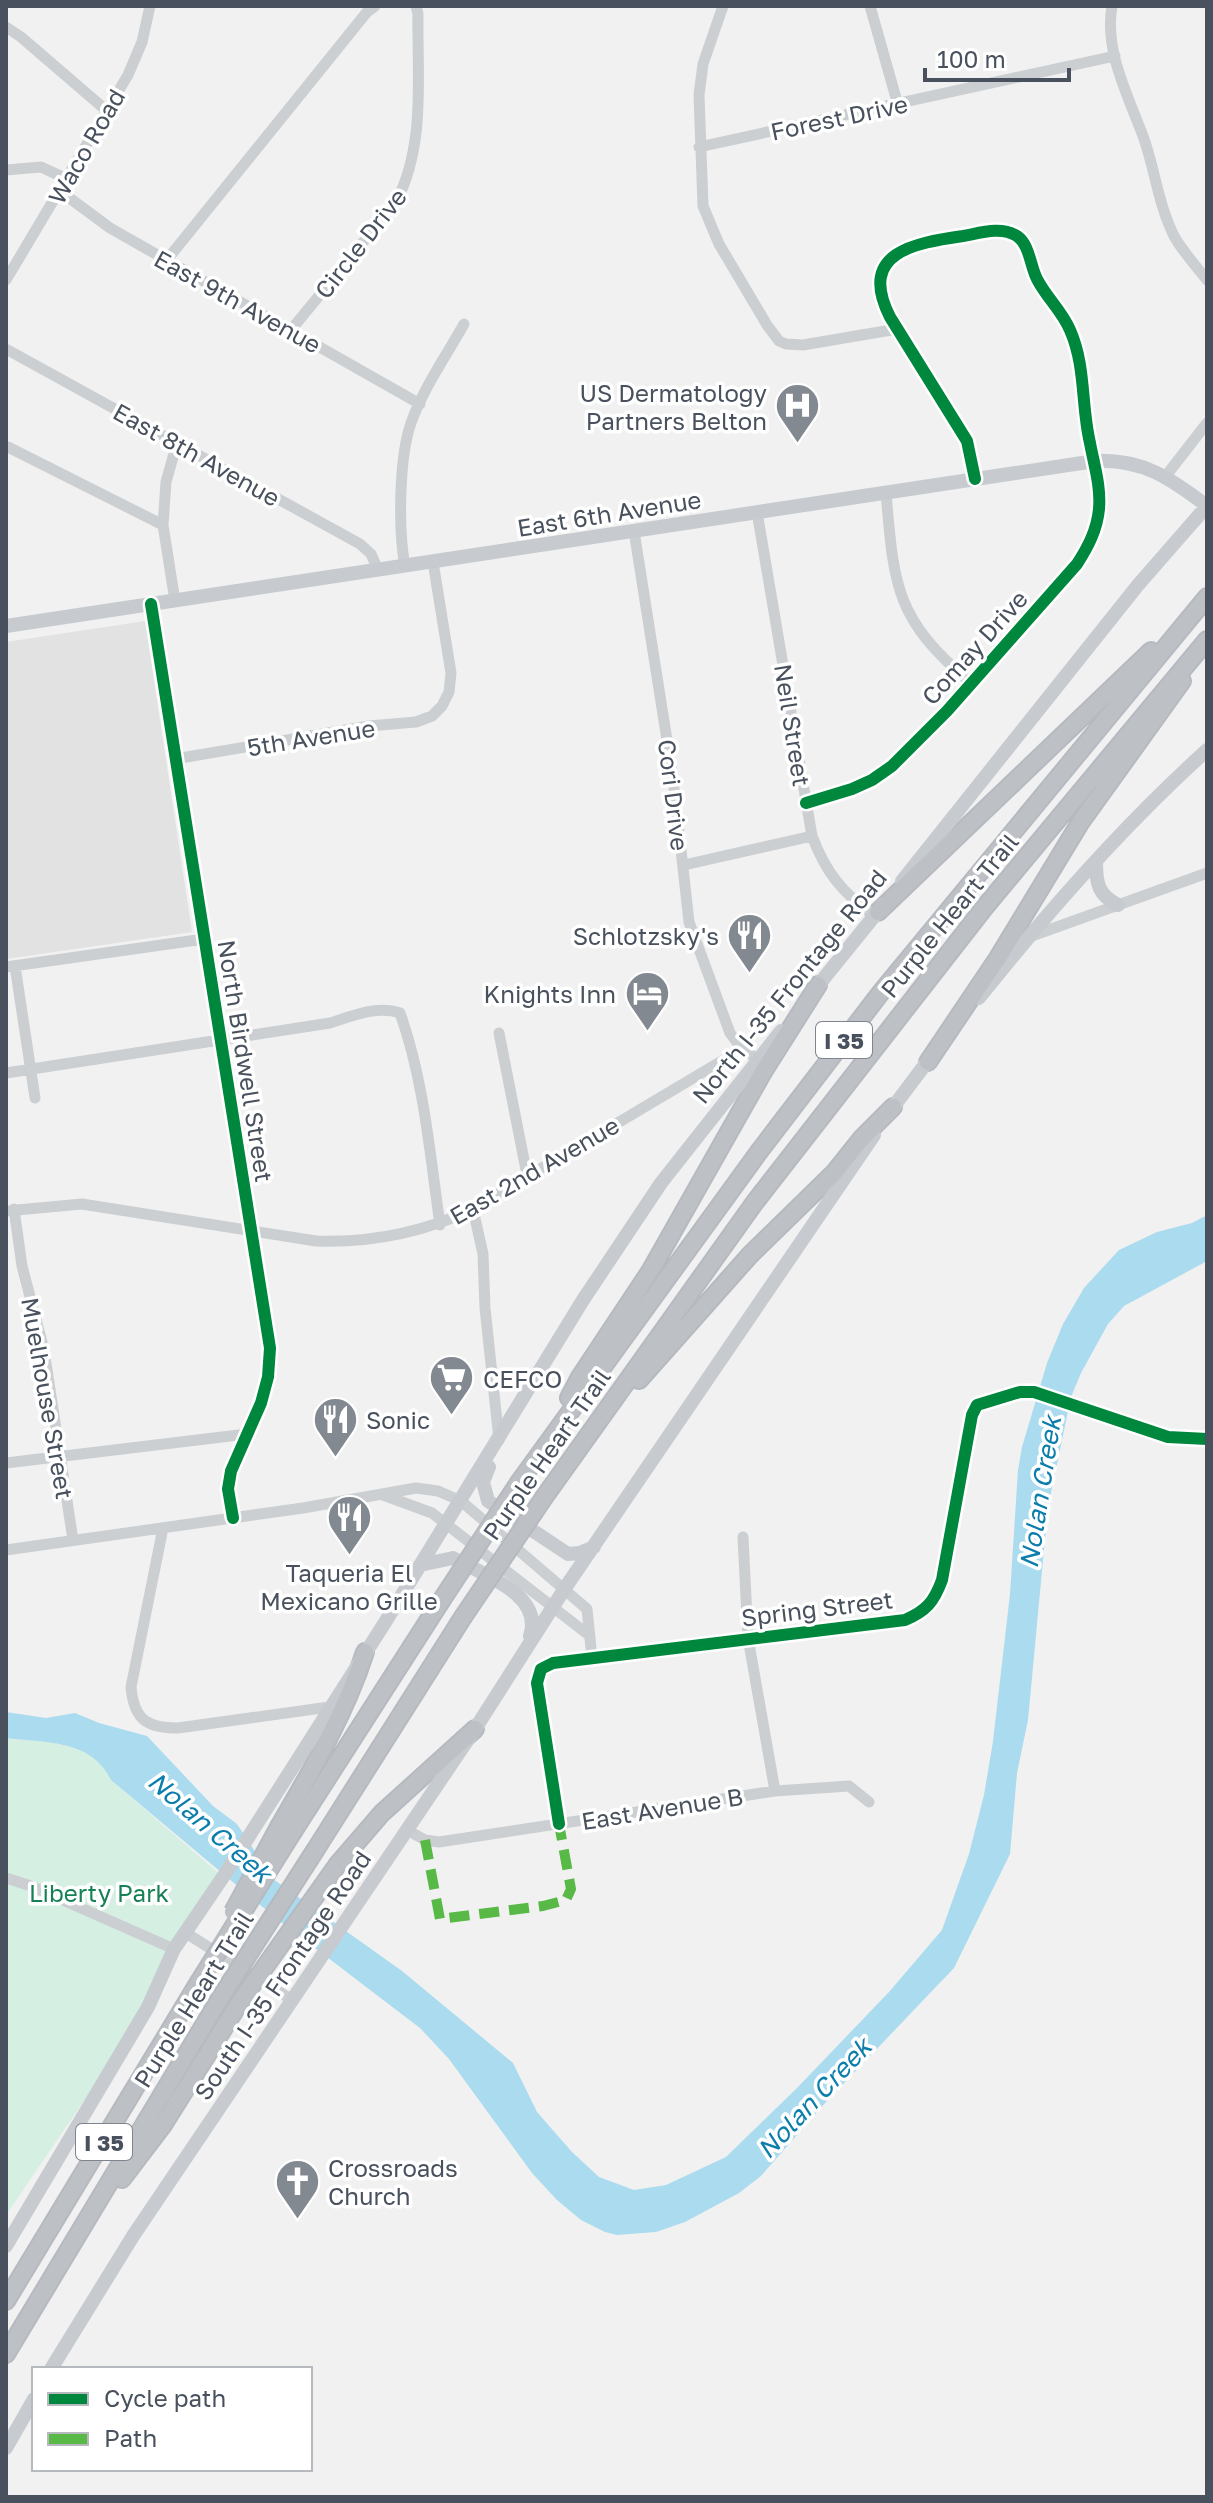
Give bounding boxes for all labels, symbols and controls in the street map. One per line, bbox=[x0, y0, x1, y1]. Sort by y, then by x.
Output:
scale bar bbox=[925, 32, 1069, 82]
text: 100 m bbox=[937, 44, 1006, 73]
street label: Waco Road bbox=[41, 83, 131, 209]
street label: Forest Drive bbox=[768, 88, 910, 146]
street label: Circle Drive bbox=[308, 182, 412, 304]
street label: East 9th Avenue bbox=[150, 243, 326, 359]
place label: US Dermatology Partners Belton bbox=[579, 378, 767, 435]
hospital icon: US Dermatology Partners Belton bbox=[774, 382, 822, 445]
street label: East 8th Avenue bbox=[109, 396, 285, 512]
street label: East 6th Avenue bbox=[515, 484, 703, 542]
street label: Comay Drive bbox=[915, 584, 1033, 710]
street label: Neil Street bbox=[769, 662, 817, 788]
street label: 5th Avenue bbox=[245, 713, 377, 761]
street label: Cori Drive bbox=[653, 738, 695, 852]
street label: Purple Heart Trail bbox=[874, 827, 1024, 1003]
street label: North I-35 Frontage Road bbox=[686, 863, 892, 1109]
restaurant icon: Schlotzsky's bbox=[726, 911, 774, 974]
place label: Schlotzsky's bbox=[573, 921, 719, 950]
street label: North Birdwell Street bbox=[213, 938, 279, 1184]
hotel icon: Knights Inn bbox=[623, 969, 671, 1032]
place label: Knights Inn bbox=[484, 979, 616, 1008]
road number: I 35 bbox=[816, 1022, 872, 1058]
street label: East 2nd Avenue bbox=[444, 1110, 624, 1230]
street label: Muelhouse Street bbox=[16, 1295, 80, 1501]
supermarket icon: CEFCO bbox=[428, 1354, 476, 1417]
street label: Purple Heart Trail bbox=[476, 1363, 616, 1545]
place label: CEFCO bbox=[483, 1364, 562, 1393]
restaurant icon: Sonic bbox=[311, 1395, 359, 1458]
place label: Sonic bbox=[366, 1405, 430, 1434]
water label: Nolan Creek bbox=[1013, 1412, 1068, 1570]
restaurant icon: Taqueria El Mexicano Grille bbox=[325, 1494, 373, 1557]
place label: Taqueria El Mexicano Grille bbox=[260, 1558, 438, 1615]
street label: Spring Street bbox=[740, 1584, 894, 1632]
water label: Nolan Creek bbox=[142, 1765, 280, 1890]
street label: East Avenue B bbox=[579, 1781, 745, 1835]
street label: South I-35 Frontage Road bbox=[188, 1845, 376, 2105]
park label: Liberty Park bbox=[29, 1878, 169, 1907]
street label: Purple Heart Trail bbox=[127, 1905, 259, 2093]
water label: Nolan Creek bbox=[750, 2030, 879, 2165]
road number: I 35 bbox=[76, 2124, 132, 2160]
place label: Crossroads Church bbox=[328, 2153, 458, 2210]
church icon: Crossroads Church bbox=[273, 2157, 321, 2220]
legend bbox=[32, 2367, 312, 2471]
text: Cycle path bbox=[104, 2383, 226, 2412]
text: Path bbox=[104, 2423, 157, 2452]

